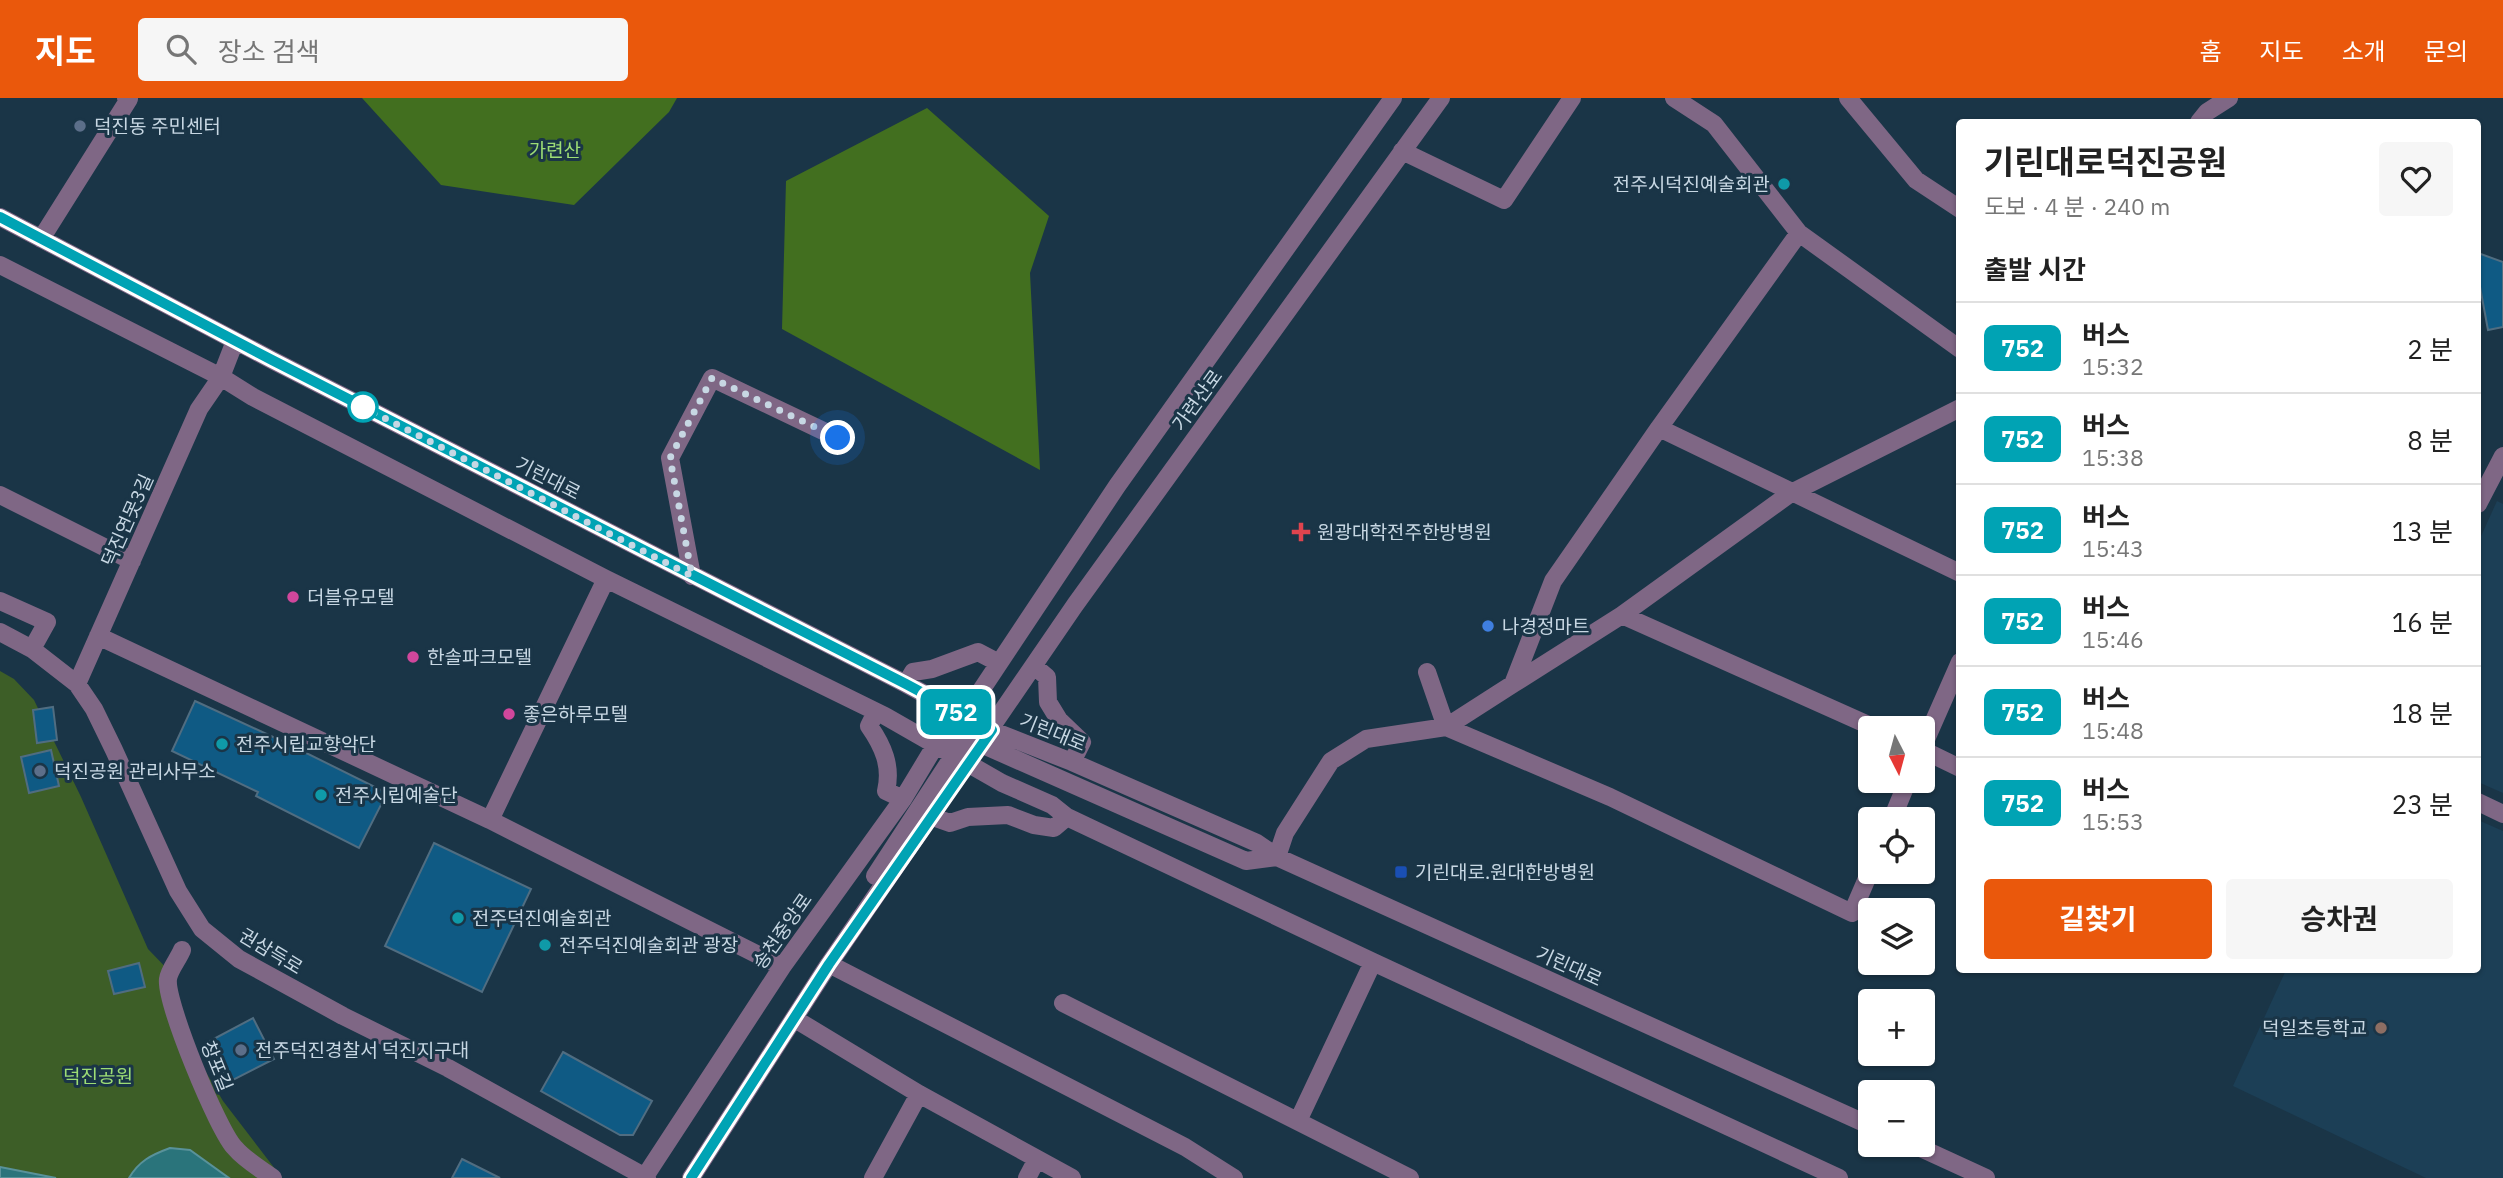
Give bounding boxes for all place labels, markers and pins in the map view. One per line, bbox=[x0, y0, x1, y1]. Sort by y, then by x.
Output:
place label: 덕진동 주민센터 bbox=[94, 114, 221, 138]
marker: 덕진동 주민센터 bbox=[72, 118, 88, 134]
place label: 전주시덕진예술회관 bbox=[1613, 172, 1770, 196]
marker: 전주시덕진예술회관 bbox=[1776, 176, 1792, 192]
unlabelled marker bbox=[348, 392, 378, 422]
place label: 원광대학전주한방병원 bbox=[1317, 520, 1492, 544]
marker: 원광대학전주한방병원 bbox=[1291, 522, 1311, 542]
place label: 더블유모텔 bbox=[307, 585, 394, 609]
marker: 더블유모텔 bbox=[285, 589, 301, 605]
place label: 나경정마트 bbox=[1502, 614, 1589, 638]
marker: 나경정마트 bbox=[1480, 618, 1496, 634]
place label: 한솔파크모텔 bbox=[427, 645, 532, 669]
marker: 한솔파크모텔 bbox=[405, 649, 421, 665]
place label: 좋은하루모텔 bbox=[523, 702, 628, 726]
marker: 좋은하루모텔 bbox=[501, 706, 517, 722]
place label: 전주시립교향악단 bbox=[236, 732, 376, 756]
marker: 전주시립교향악단 bbox=[214, 736, 230, 752]
place label: 덕진공원 관리사무소 bbox=[54, 759, 216, 783]
marker: 덕진공원 관리사무소 bbox=[32, 763, 48, 779]
place label: 전주시립예술단 bbox=[335, 783, 458, 807]
marker: 전주시립예술단 bbox=[313, 787, 329, 803]
place label: 기린대로.원대한방병원 bbox=[1415, 860, 1595, 884]
marker: 기린대로.원대한방병원 bbox=[1393, 864, 1409, 880]
place label: 전주덕진예술회관 bbox=[472, 906, 612, 930]
marker: 전주덕진예술회관 bbox=[450, 910, 466, 926]
place label: 전주덕진예술회관 광장 bbox=[559, 933, 738, 957]
marker: 전주덕진예술회관 광장 bbox=[537, 937, 553, 953]
place label: 덕일초등학교 bbox=[2262, 1016, 2367, 1040]
marker: 덕일초등학교 bbox=[2373, 1020, 2389, 1036]
place label: 전주덕진경찰서 덕진지구대 bbox=[255, 1038, 469, 1062]
marker: 전주덕진경찰서 덕진지구대 bbox=[233, 1042, 249, 1058]

